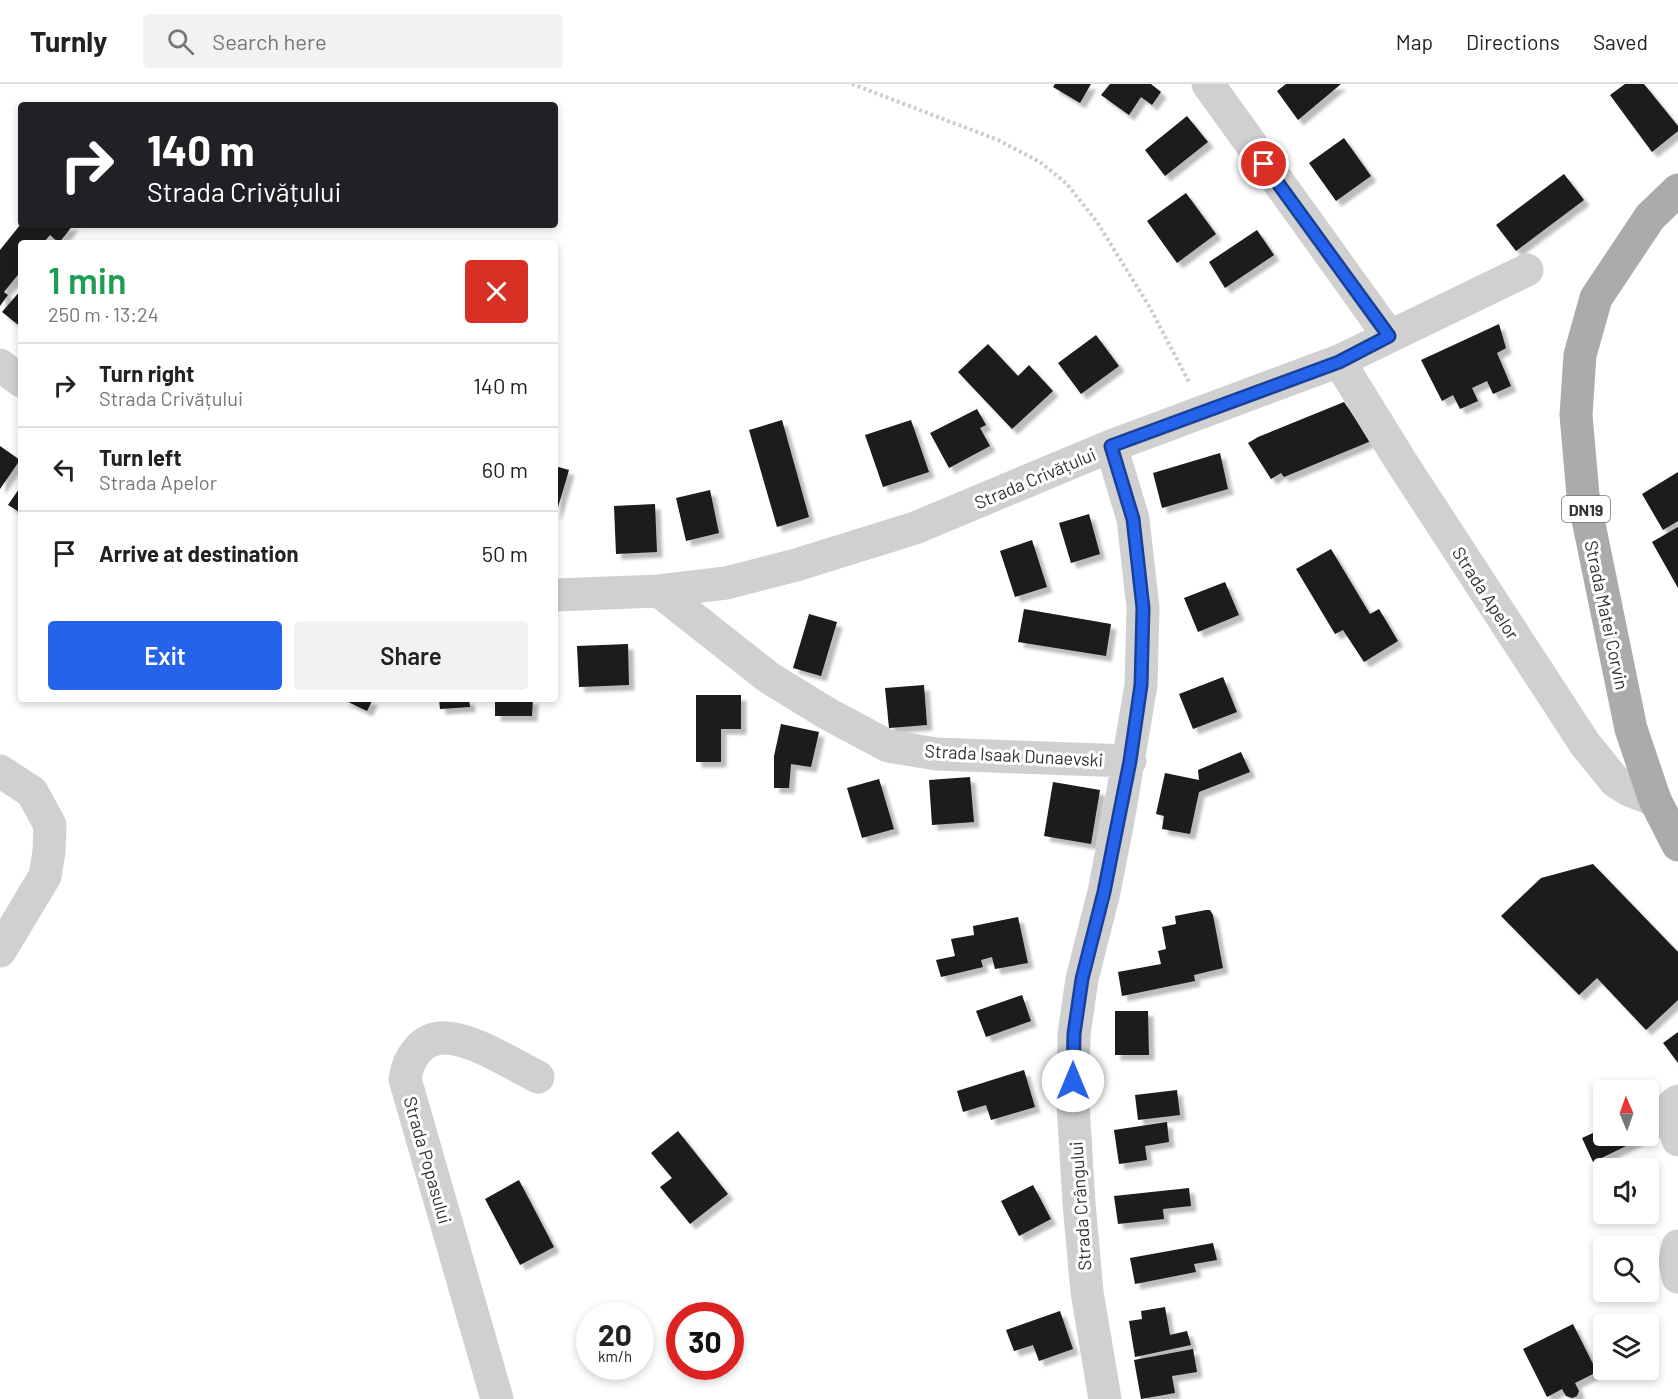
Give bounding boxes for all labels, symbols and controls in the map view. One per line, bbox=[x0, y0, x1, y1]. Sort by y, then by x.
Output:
search box bbox=[143, 14, 563, 68]
text: Turnly bbox=[30, 24, 107, 58]
icon: search bbox=[164, 25, 197, 58]
text: Search here bbox=[212, 28, 327, 54]
text: Map bbox=[1396, 29, 1433, 54]
text: Directions bbox=[1466, 29, 1560, 54]
text: Saved bbox=[1593, 29, 1648, 54]
text: 140 m bbox=[147, 124, 255, 174]
icon: right bbox=[48, 126, 126, 204]
pin bbox=[1238, 138, 1289, 189]
icon: arrive bbox=[1247, 147, 1280, 180]
text: Strada Crivățului bbox=[147, 175, 341, 207]
text: 1 min bbox=[48, 258, 127, 301]
button: close bbox=[465, 260, 528, 323]
text: 250 m · 13:24 bbox=[48, 302, 159, 326]
text: Turn right bbox=[99, 360, 194, 386]
icon: right bbox=[48, 369, 81, 402]
text: 140 m bbox=[473, 372, 528, 398]
text: Strada Crivățului bbox=[99, 386, 243, 410]
street label: Strada Crivățului bbox=[971, 443, 1099, 513]
text: Turn left bbox=[99, 444, 182, 470]
icon: left bbox=[48, 453, 81, 486]
text: 60 m bbox=[482, 456, 528, 482]
text: Strada Apelor bbox=[99, 470, 217, 494]
road number: DN19 bbox=[1562, 496, 1610, 522]
icon: arrive bbox=[48, 537, 81, 570]
street label: Strada Matei Corvin bbox=[1580, 538, 1634, 692]
text: Arrive at destination bbox=[99, 540, 298, 566]
text: 50 m bbox=[482, 540, 528, 566]
street label: Strada Apelor bbox=[1448, 542, 1524, 644]
button: Exit bbox=[48, 621, 282, 690]
button: Share bbox=[294, 621, 528, 690]
street label: Strada Isaak Dunaevski bbox=[924, 739, 1104, 771]
position arrow bbox=[1041, 1049, 1105, 1113]
north arrow bbox=[1593, 1080, 1659, 1146]
map controls bbox=[1593, 1080, 1659, 1380]
street label: Strada Popasului bbox=[399, 1094, 457, 1226]
street label: Strada Crângului bbox=[1065, 1141, 1095, 1271]
button: sound bbox=[1593, 1158, 1659, 1224]
button: search bbox=[1593, 1236, 1659, 1302]
speed limit sign: 30 bbox=[666, 1302, 744, 1380]
button: layers bbox=[1593, 1314, 1659, 1380]
text: 20 bbox=[598, 1316, 632, 1352]
text: km/h bbox=[598, 1347, 632, 1365]

